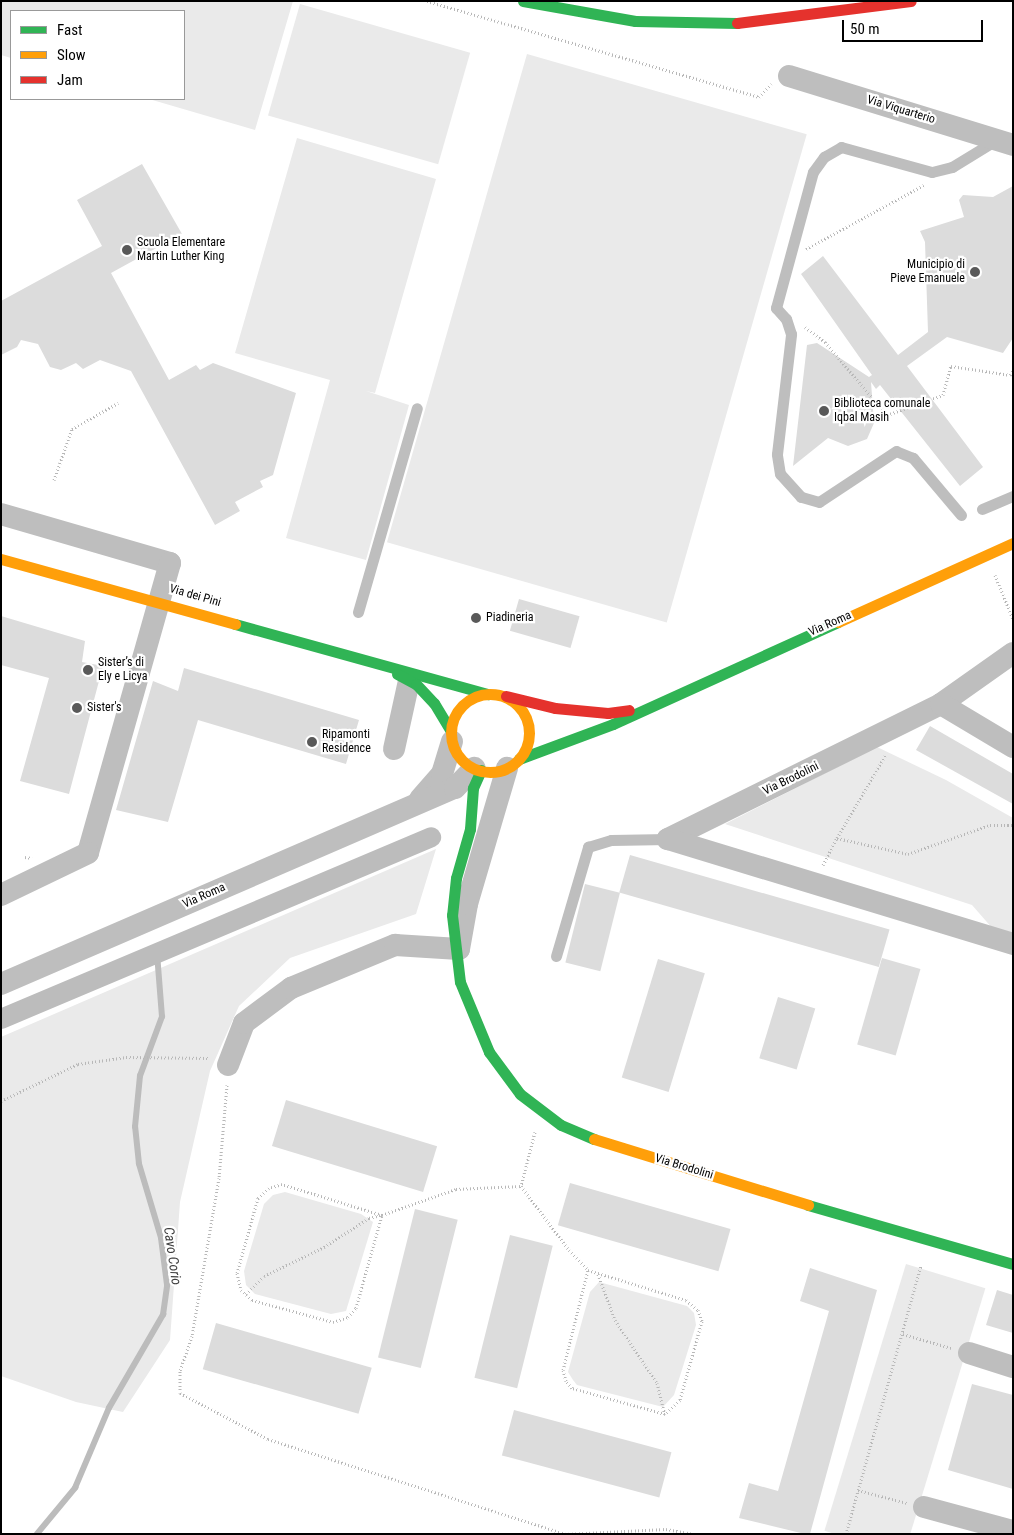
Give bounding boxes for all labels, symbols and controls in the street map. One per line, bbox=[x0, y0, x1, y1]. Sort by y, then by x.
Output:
legend bbox=[10, 10, 185, 100]
scale bar bbox=[844, 10, 985, 42]
text: 50 m bbox=[850, 20, 880, 38]
text: Fast bbox=[57, 21, 82, 39]
text: Slow bbox=[57, 46, 86, 64]
text: Jam bbox=[57, 71, 83, 89]
street label: Via Viquarterio bbox=[865, 93, 937, 127]
place label: Scuola Elementare Martin Luther King bbox=[137, 236, 225, 264]
marker: Scuola Elementare Martin Luther King bbox=[121, 244, 133, 256]
place label: Municipio di Pieve Emanuele bbox=[890, 258, 965, 286]
marker: Municipio di Pieve Emanuele bbox=[969, 266, 981, 278]
place label: Biblioteca comunale Iqbal Masih bbox=[834, 397, 930, 425]
marker: Biblioteca comunale Iqbal Masih bbox=[818, 405, 830, 417]
street label: Via dei Pini bbox=[168, 582, 222, 610]
street label: Via Roma bbox=[806, 608, 854, 640]
place label: Piadineria bbox=[486, 611, 533, 625]
marker: Piadineria bbox=[470, 612, 482, 624]
place label: Sister’s di Ely e Licya bbox=[98, 656, 148, 684]
marker: Sister’s di Ely e Licya bbox=[82, 664, 94, 676]
place label: Sister's bbox=[87, 701, 121, 715]
marker: Sister's bbox=[71, 702, 83, 714]
place label: Ripamonti Residence bbox=[322, 728, 371, 756]
marker: Ripamonti Residence bbox=[306, 736, 318, 748]
street label: Via Brodolini bbox=[761, 759, 821, 799]
street label: Via Roma bbox=[180, 880, 228, 912]
street label: Via Brodolini bbox=[653, 1151, 715, 1183]
water label: Cavo Corio bbox=[161, 1226, 185, 1286]

